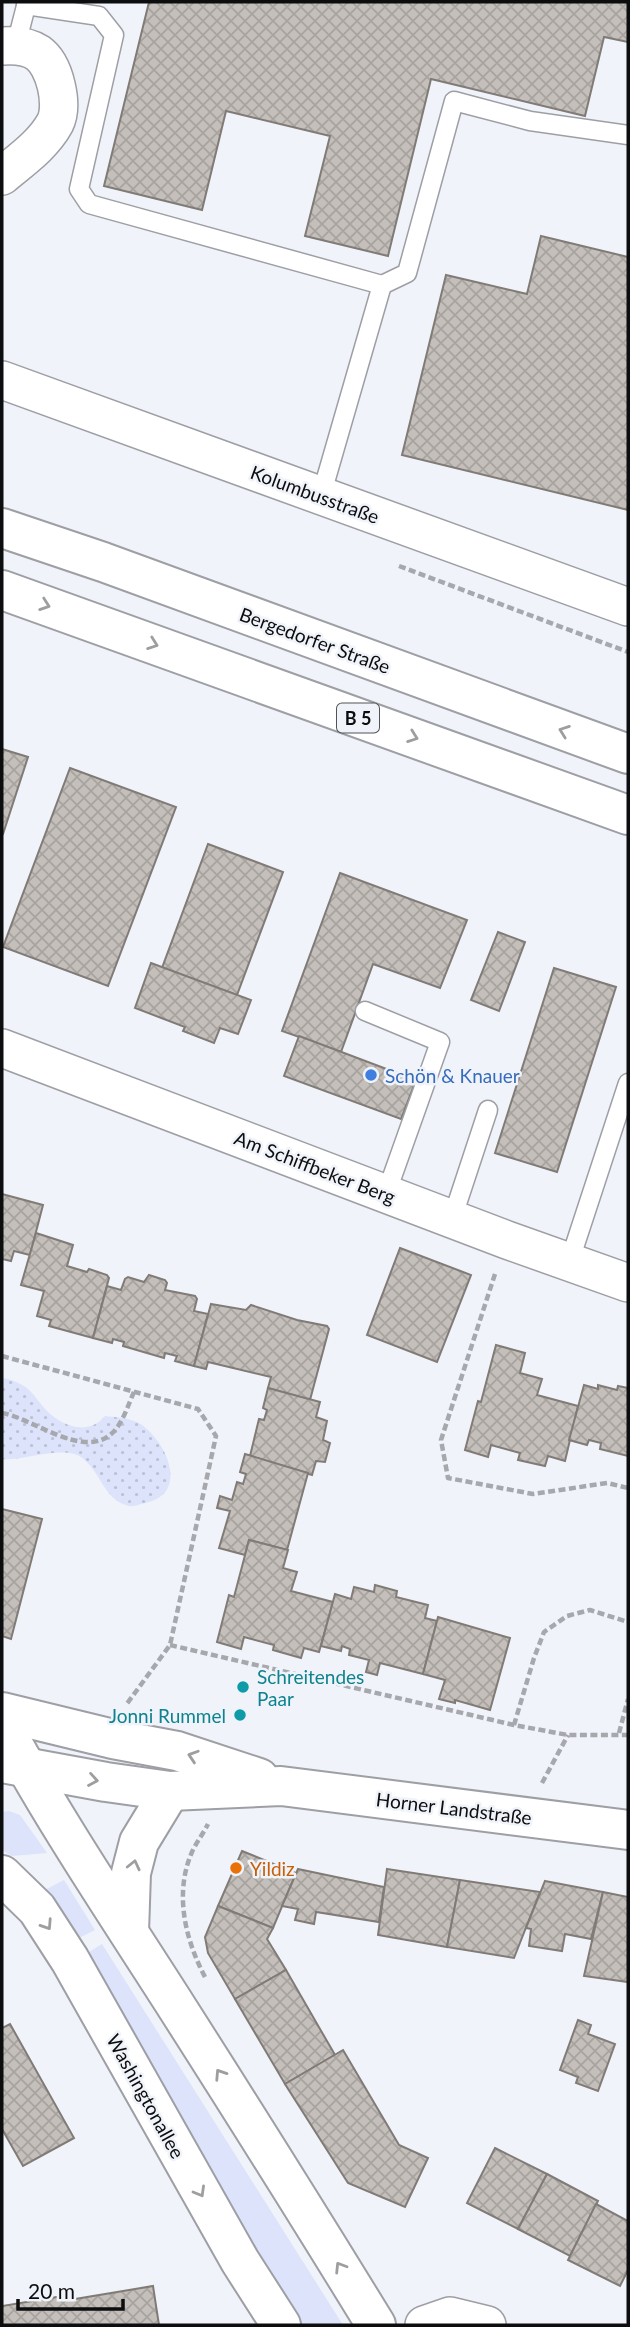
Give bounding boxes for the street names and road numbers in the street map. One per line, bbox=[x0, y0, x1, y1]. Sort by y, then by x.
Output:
street label: Kolumbusstraße bbox=[248, 460, 382, 528]
street label: Bergedorfer Straße bbox=[237, 602, 393, 678]
road number: B 5 bbox=[337, 704, 379, 732]
street label: Am Schiffbeker Berg bbox=[231, 1126, 399, 1208]
street label: Horner Landstraße bbox=[375, 1787, 533, 1829]
street label: Washingtonallee bbox=[102, 2030, 190, 2162]

